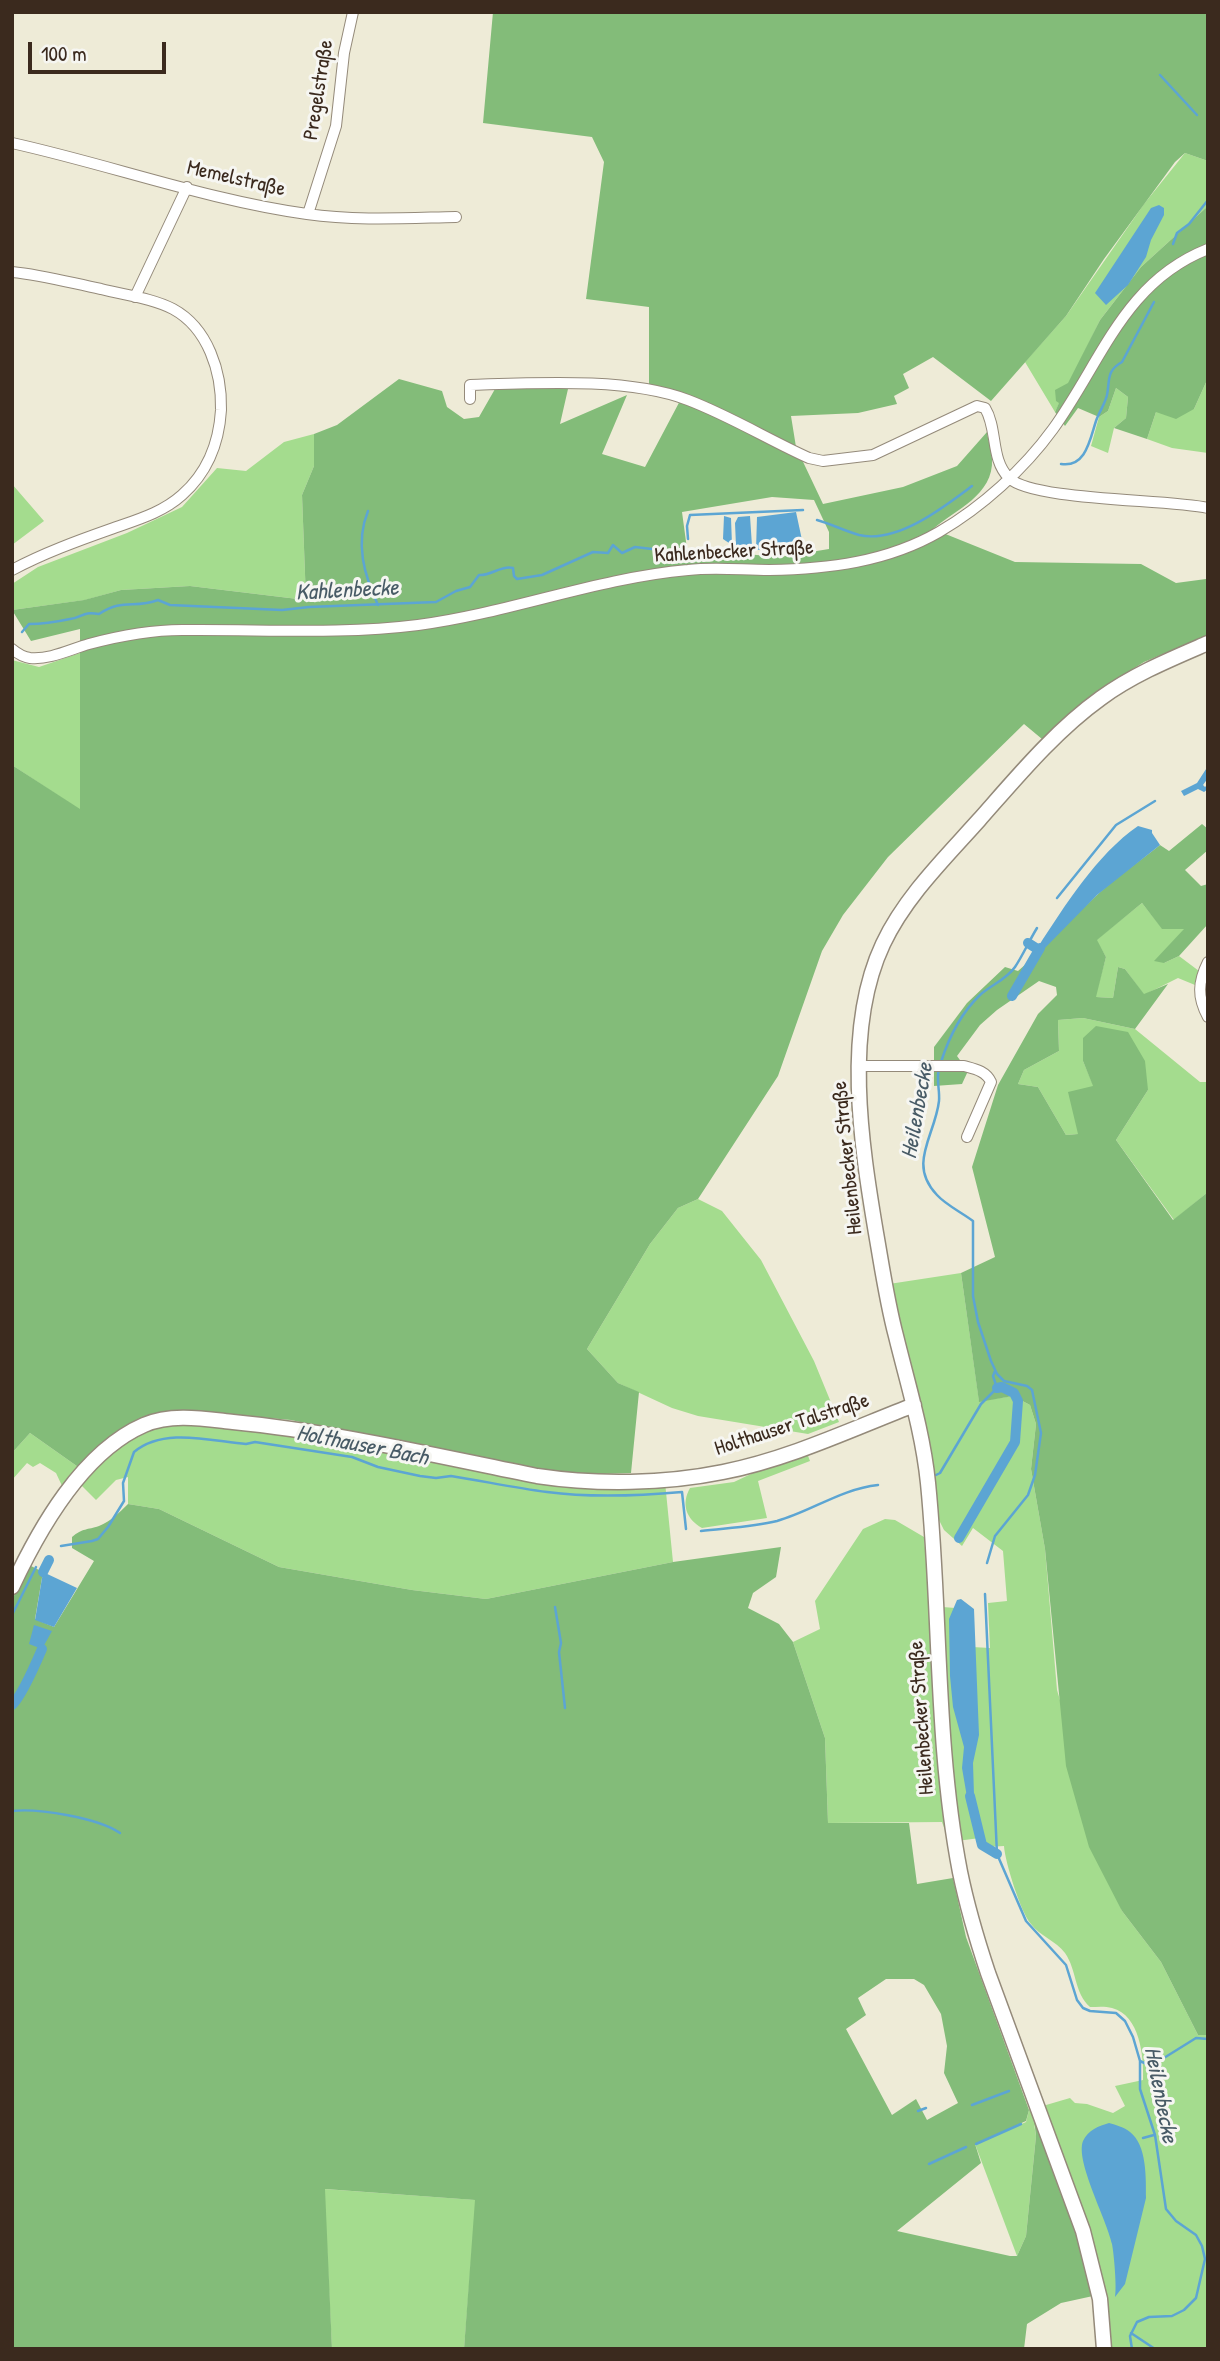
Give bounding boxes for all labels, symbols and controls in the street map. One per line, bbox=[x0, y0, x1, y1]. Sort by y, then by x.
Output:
scale bar bbox=[32, 28, 170, 72]
street label: Pregelstraße bbox=[299, 38, 339, 142]
text: 100 m bbox=[41, 39, 87, 68]
street label: Memelstraße bbox=[184, 155, 288, 203]
street label: Kahlenbecker Straße bbox=[654, 535, 814, 569]
water label: Kahlenbecke bbox=[295, 575, 399, 607]
water label: Heilenbecke bbox=[896, 1061, 940, 1161]
street label: Heilenbecker Straße bbox=[827, 1080, 869, 1236]
street label: Holthauser Talstraße bbox=[712, 1388, 872, 1462]
water label: Holthauser Bach bbox=[294, 1420, 430, 1472]
street label: Heilenbecker Straße bbox=[904, 1640, 940, 1796]
water label: Heilenbecke bbox=[1137, 2045, 1183, 2145]

